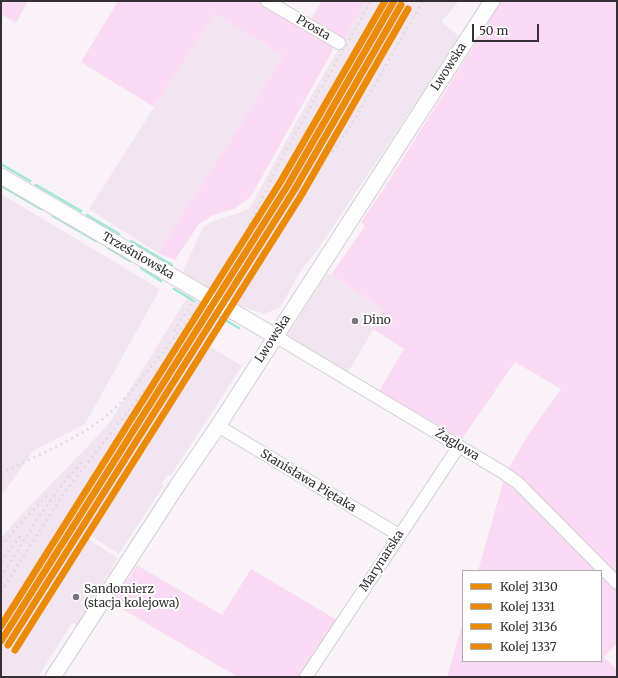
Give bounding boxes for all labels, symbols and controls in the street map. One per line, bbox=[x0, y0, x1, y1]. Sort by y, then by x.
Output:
street label: Prosta bbox=[293, 13, 333, 43]
scale bar bbox=[474, 16, 541, 42]
text: 50 m bbox=[479, 23, 508, 38]
street label: Lwowska bbox=[428, 40, 470, 94]
street label: Trześniowska bbox=[99, 230, 177, 282]
street label: Lwowska bbox=[252, 312, 294, 366]
place label: Dino bbox=[363, 314, 391, 328]
marker: Dino bbox=[350, 316, 360, 326]
street label: Żaglowa bbox=[432, 426, 482, 464]
street label: Stanisława Piętaka bbox=[258, 447, 358, 515]
street label: Marynarska bbox=[357, 528, 407, 594]
legend bbox=[462, 570, 602, 662]
text: Kolej 3130 bbox=[500, 579, 558, 594]
place label: Sandomierz (stacja kolejowa) bbox=[84, 583, 179, 611]
marker: Sandomierz (stacja kolejowa) bbox=[71, 592, 81, 602]
text: Kolej 1331 bbox=[500, 599, 555, 614]
text: Kolej 3136 bbox=[500, 619, 557, 634]
text: Kolej 1337 bbox=[500, 639, 557, 654]

